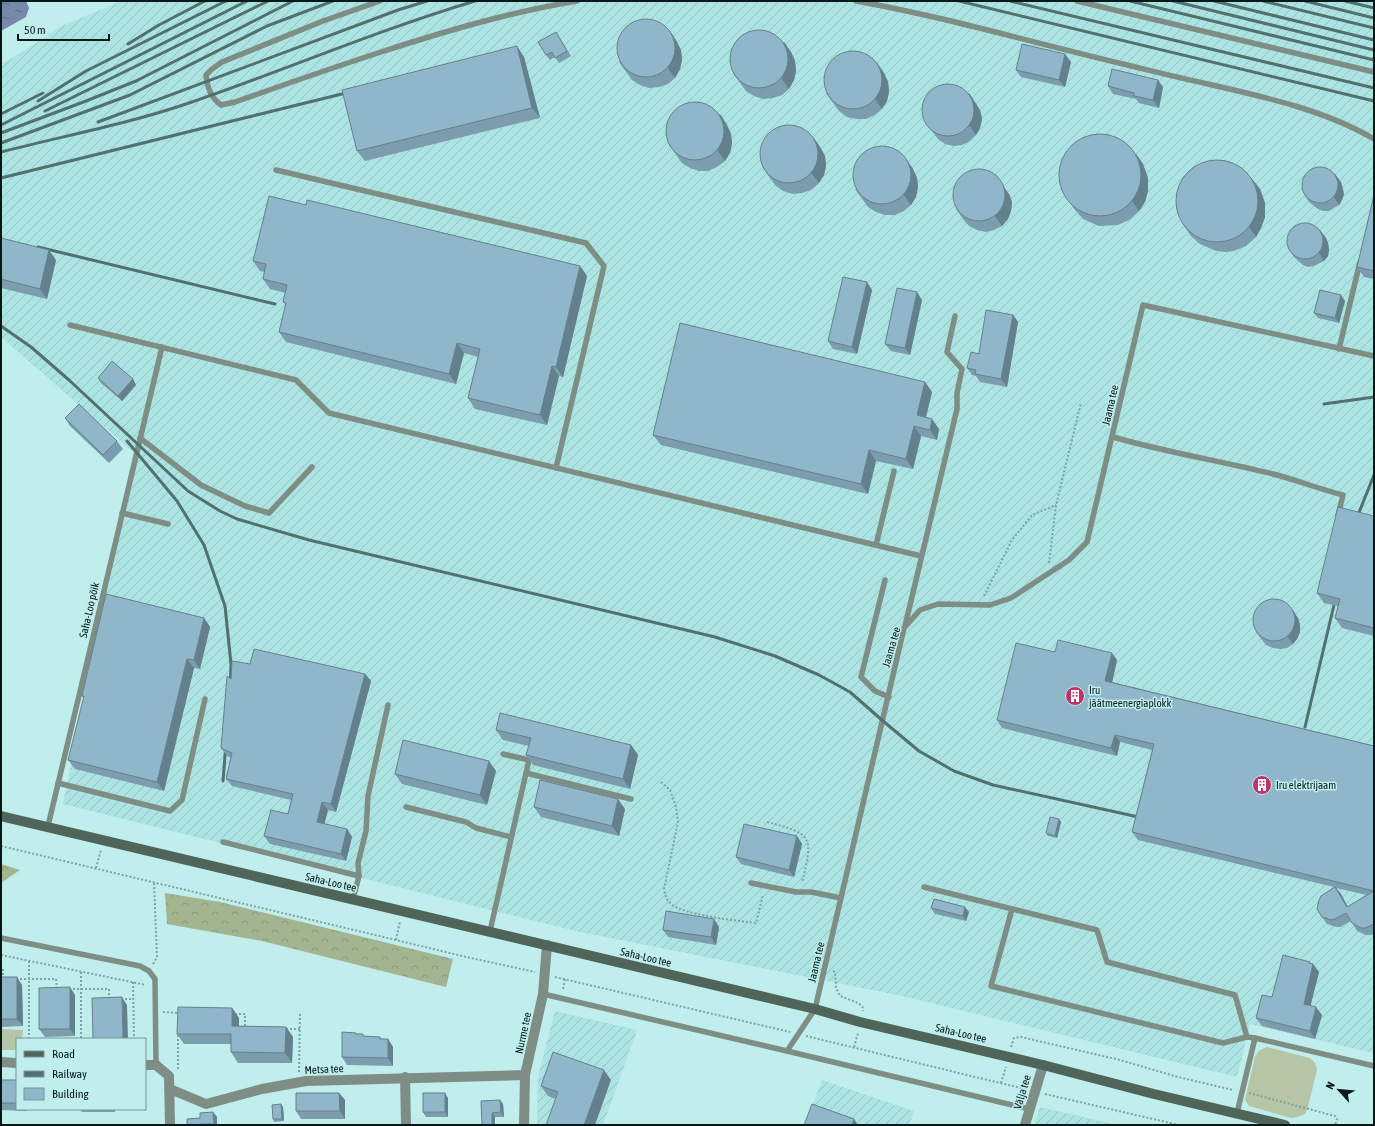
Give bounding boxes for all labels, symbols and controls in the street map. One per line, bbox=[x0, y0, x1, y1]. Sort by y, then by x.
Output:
scale bar bbox=[18, 16, 109, 42]
text: 50 m bbox=[24, 23, 46, 37]
street label: Jaama tee bbox=[1100, 384, 1120, 426]
street label: Saha-Loo põik bbox=[77, 581, 101, 639]
street label: Jaama tee bbox=[880, 625, 902, 669]
place label: Iru jäätmeenergiaplokk bbox=[1088, 684, 1171, 709]
building icon: Iru jäätmeenergiaplokk bbox=[1064, 685, 1086, 707]
building icon: Iru elektrijaam bbox=[1251, 774, 1273, 796]
place label: Iru elektrijaam bbox=[1276, 779, 1336, 791]
street label: Saha-Loo tee bbox=[304, 870, 358, 894]
street label: Jaama tee bbox=[806, 941, 826, 983]
street label: Saha-Loo tee bbox=[619, 945, 673, 969]
street label: Nurme tee bbox=[513, 1011, 533, 1055]
street label: Saha-Loo tee bbox=[934, 1021, 988, 1045]
legend bbox=[16, 1038, 146, 1110]
text: Road bbox=[52, 1047, 75, 1061]
street label: Metsa tee bbox=[304, 1062, 344, 1076]
text: Railway bbox=[52, 1067, 87, 1081]
north arrow bbox=[1319, 1070, 1359, 1110]
street label: Välja tee bbox=[1011, 1073, 1033, 1111]
text: N bbox=[1323, 1080, 1337, 1091]
text: Building bbox=[52, 1087, 90, 1101]

